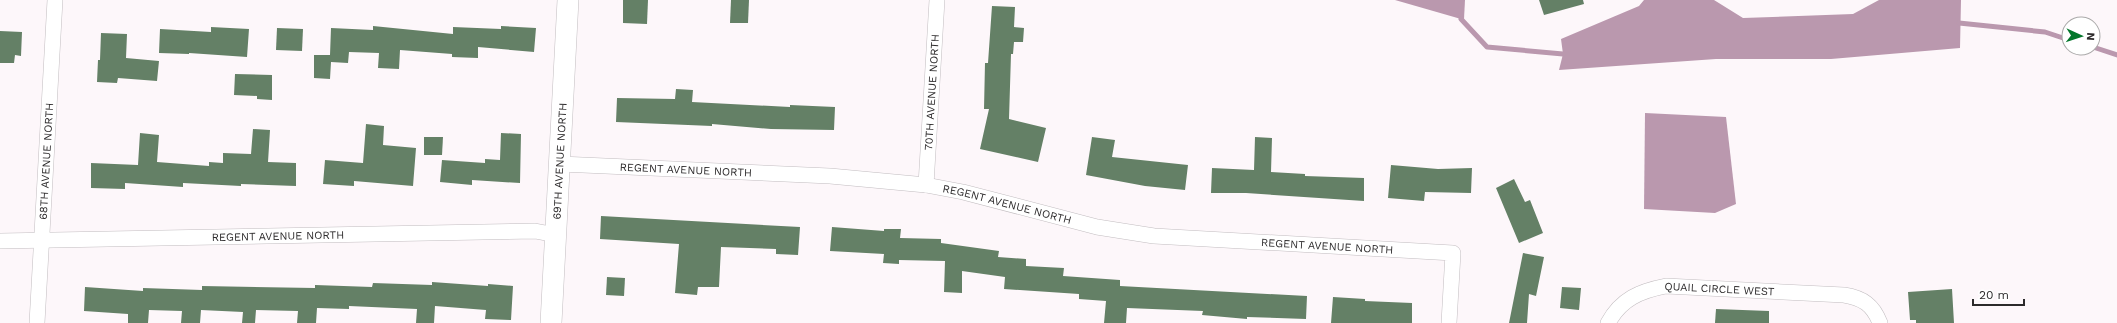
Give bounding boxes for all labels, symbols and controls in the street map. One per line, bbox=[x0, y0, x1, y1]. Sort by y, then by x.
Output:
north arrow bbox=[2061, 16, 2101, 56]
text: N bbox=[2084, 32, 2097, 41]
street label: 70TH AVENUE NORTH bbox=[922, 34, 942, 151]
street label: 68TH AVENUE NORTH bbox=[37, 102, 56, 220]
street label: 69TH AVENUE NORTH bbox=[550, 102, 570, 220]
street label: REGENT AVENUE NORTH bbox=[619, 161, 752, 180]
street label: REGENT AVENUE NORTH bbox=[941, 182, 1073, 227]
street label: REGENT AVENUE NORTH bbox=[212, 229, 344, 244]
street label: REGENT AVENUE NORTH bbox=[1261, 236, 1394, 257]
street label: QUAIL CIRCLE WEST bbox=[1664, 280, 1775, 298]
scale bar bbox=[1973, 281, 2024, 307]
text: 20 m bbox=[1979, 288, 2009, 302]

